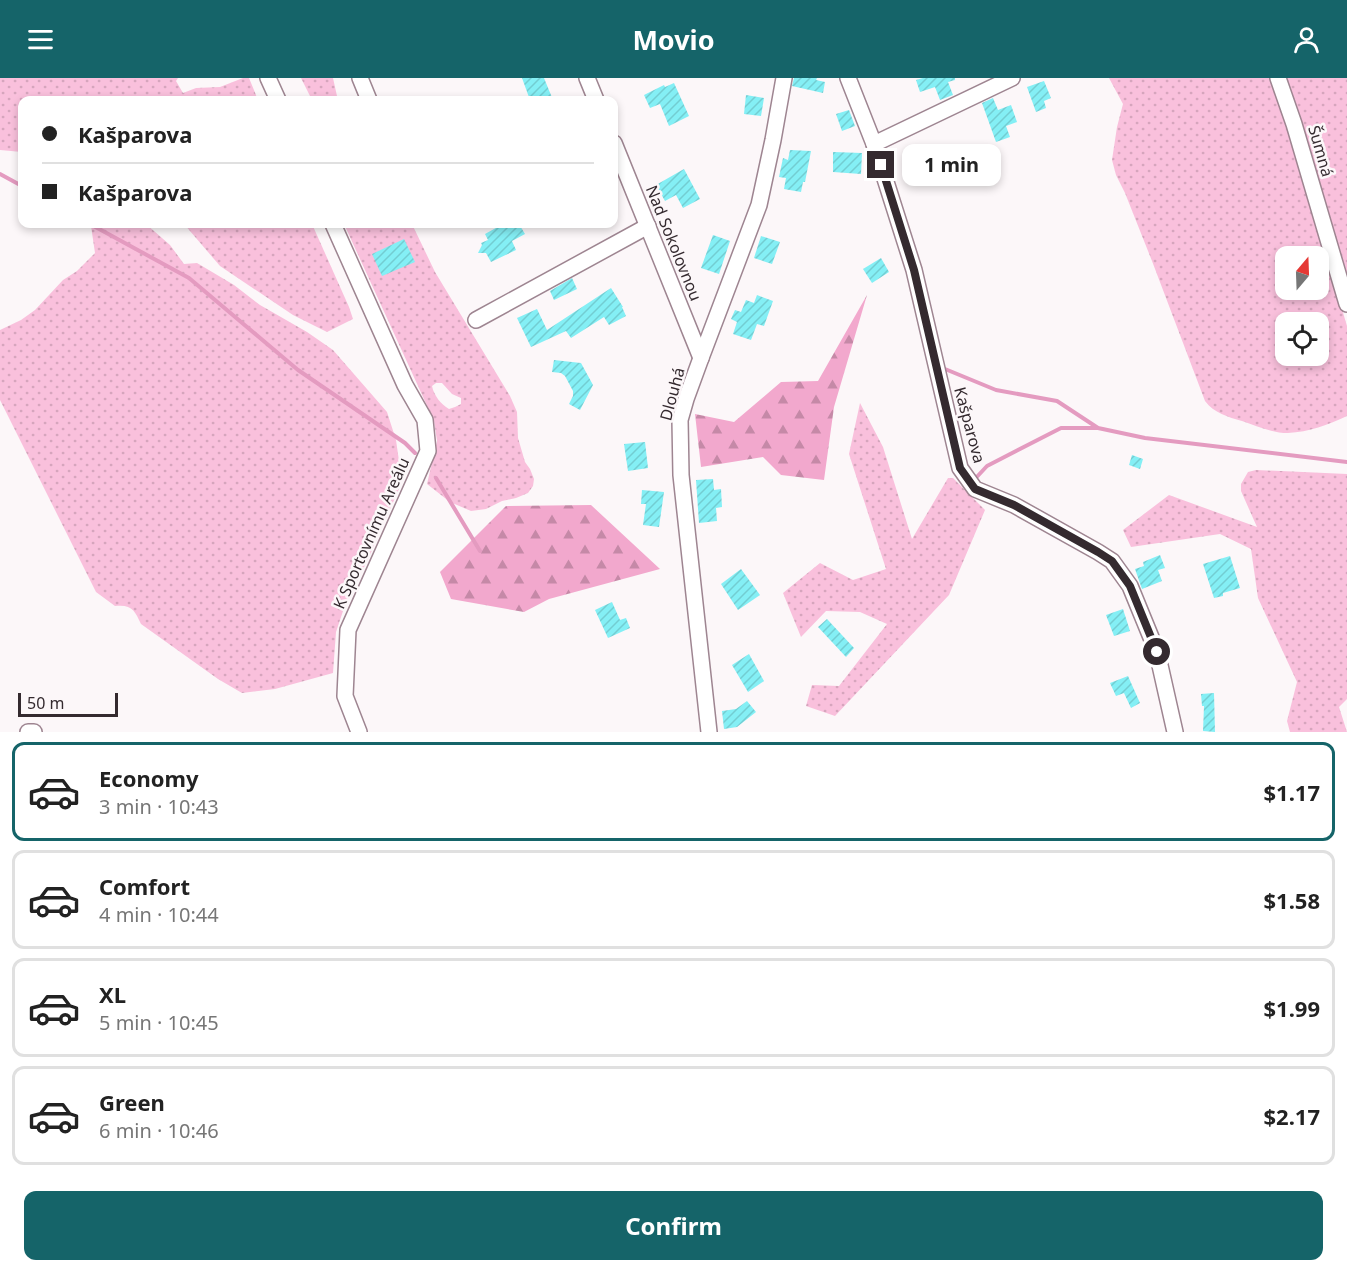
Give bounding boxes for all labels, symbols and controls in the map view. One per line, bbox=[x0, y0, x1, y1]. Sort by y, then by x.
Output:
text: Movio bbox=[632, 21, 715, 58]
icon: menu bbox=[24, 23, 57, 56]
icon: person bbox=[1290, 23, 1323, 56]
text: Kašparova bbox=[78, 119, 192, 149]
street label: Šumná bbox=[1303, 123, 1339, 179]
callout: 1 min bbox=[902, 144, 1001, 186]
route end bbox=[867, 151, 894, 178]
text: 1 min bbox=[924, 151, 979, 178]
text: Kašparova bbox=[78, 177, 192, 207]
street label: Nad Sokolovnou bbox=[641, 182, 707, 304]
north arrow bbox=[1275, 246, 1329, 300]
map controls bbox=[1275, 246, 1329, 366]
button: locate bbox=[1275, 312, 1329, 366]
street label: Dlouhá bbox=[654, 365, 690, 423]
street label: Kašparova bbox=[949, 384, 991, 466]
street label: K Sportovnímu Areálu bbox=[328, 454, 414, 612]
route start bbox=[1143, 638, 1170, 665]
scale bar bbox=[18, 690, 118, 718]
text: 50 m bbox=[27, 692, 64, 714]
text: Economy bbox=[99, 763, 198, 793]
icon: car bbox=[27, 765, 81, 819]
text: $1.17 bbox=[1263, 777, 1320, 807]
text: 3 min · 10:43 bbox=[99, 793, 219, 820]
text: Comfort bbox=[99, 871, 190, 901]
icon: car bbox=[27, 873, 81, 927]
text: $1.58 bbox=[1263, 885, 1320, 915]
text: 4 min · 10:44 bbox=[99, 901, 219, 928]
text: XL bbox=[99, 979, 126, 1009]
icon: car bbox=[27, 981, 81, 1035]
text: $1.99 bbox=[1263, 993, 1320, 1023]
text: 5 min · 10:45 bbox=[99, 1009, 219, 1036]
text: Green bbox=[99, 1087, 165, 1117]
icon: car bbox=[27, 1089, 81, 1143]
text: $2.17 bbox=[1263, 1101, 1320, 1131]
text: 6 min · 10:46 bbox=[99, 1117, 219, 1144]
button: Confirm bbox=[24, 1191, 1323, 1260]

